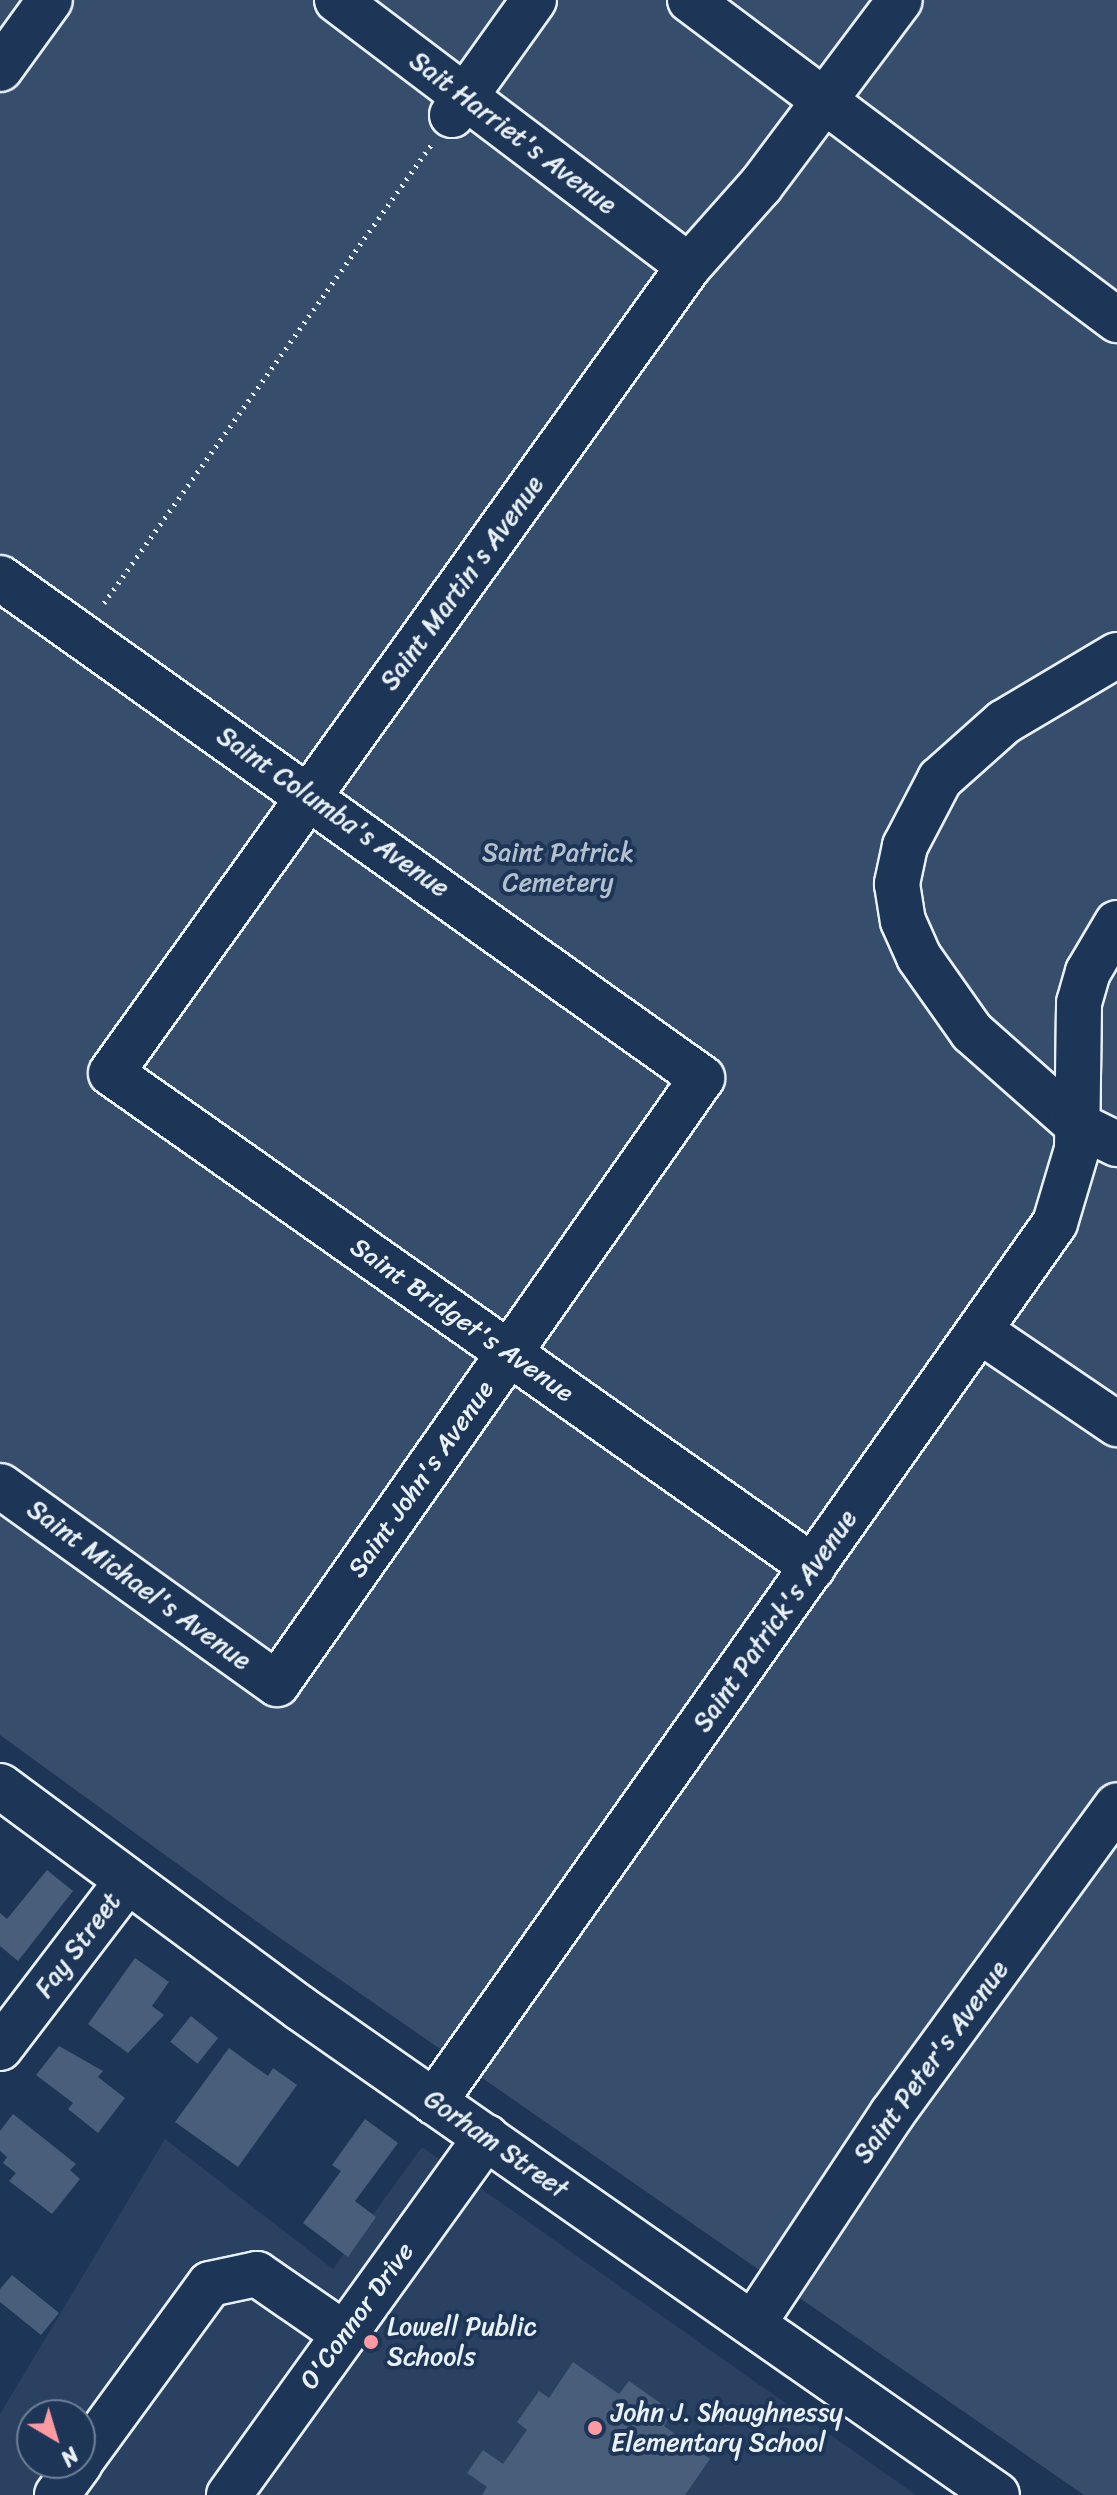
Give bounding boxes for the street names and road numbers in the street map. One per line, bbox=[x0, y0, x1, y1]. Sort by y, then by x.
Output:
street label: Sait Harriet's Avenue bbox=[404, 46, 622, 220]
street label: Saint Martin's Avenue bbox=[374, 470, 550, 696]
street label: Saint Columba's Avenue bbox=[210, 720, 456, 904]
street label: Saint Bridget's Avenue bbox=[344, 1231, 580, 1409]
street label: Saint John's Avenue bbox=[342, 1375, 500, 1583]
street label: Saint Michael's Avenue bbox=[21, 1494, 257, 1676]
street label: Saint Patrick's Avenue bbox=[686, 1504, 864, 1738]
street label: Fay Street bbox=[29, 1886, 127, 2004]
street label: Saint Peter's Avenue bbox=[847, 1954, 1015, 2170]
street label: Gorham Street bbox=[418, 2083, 574, 2205]
street label: O'Connor Drive bbox=[293, 2237, 421, 2395]

